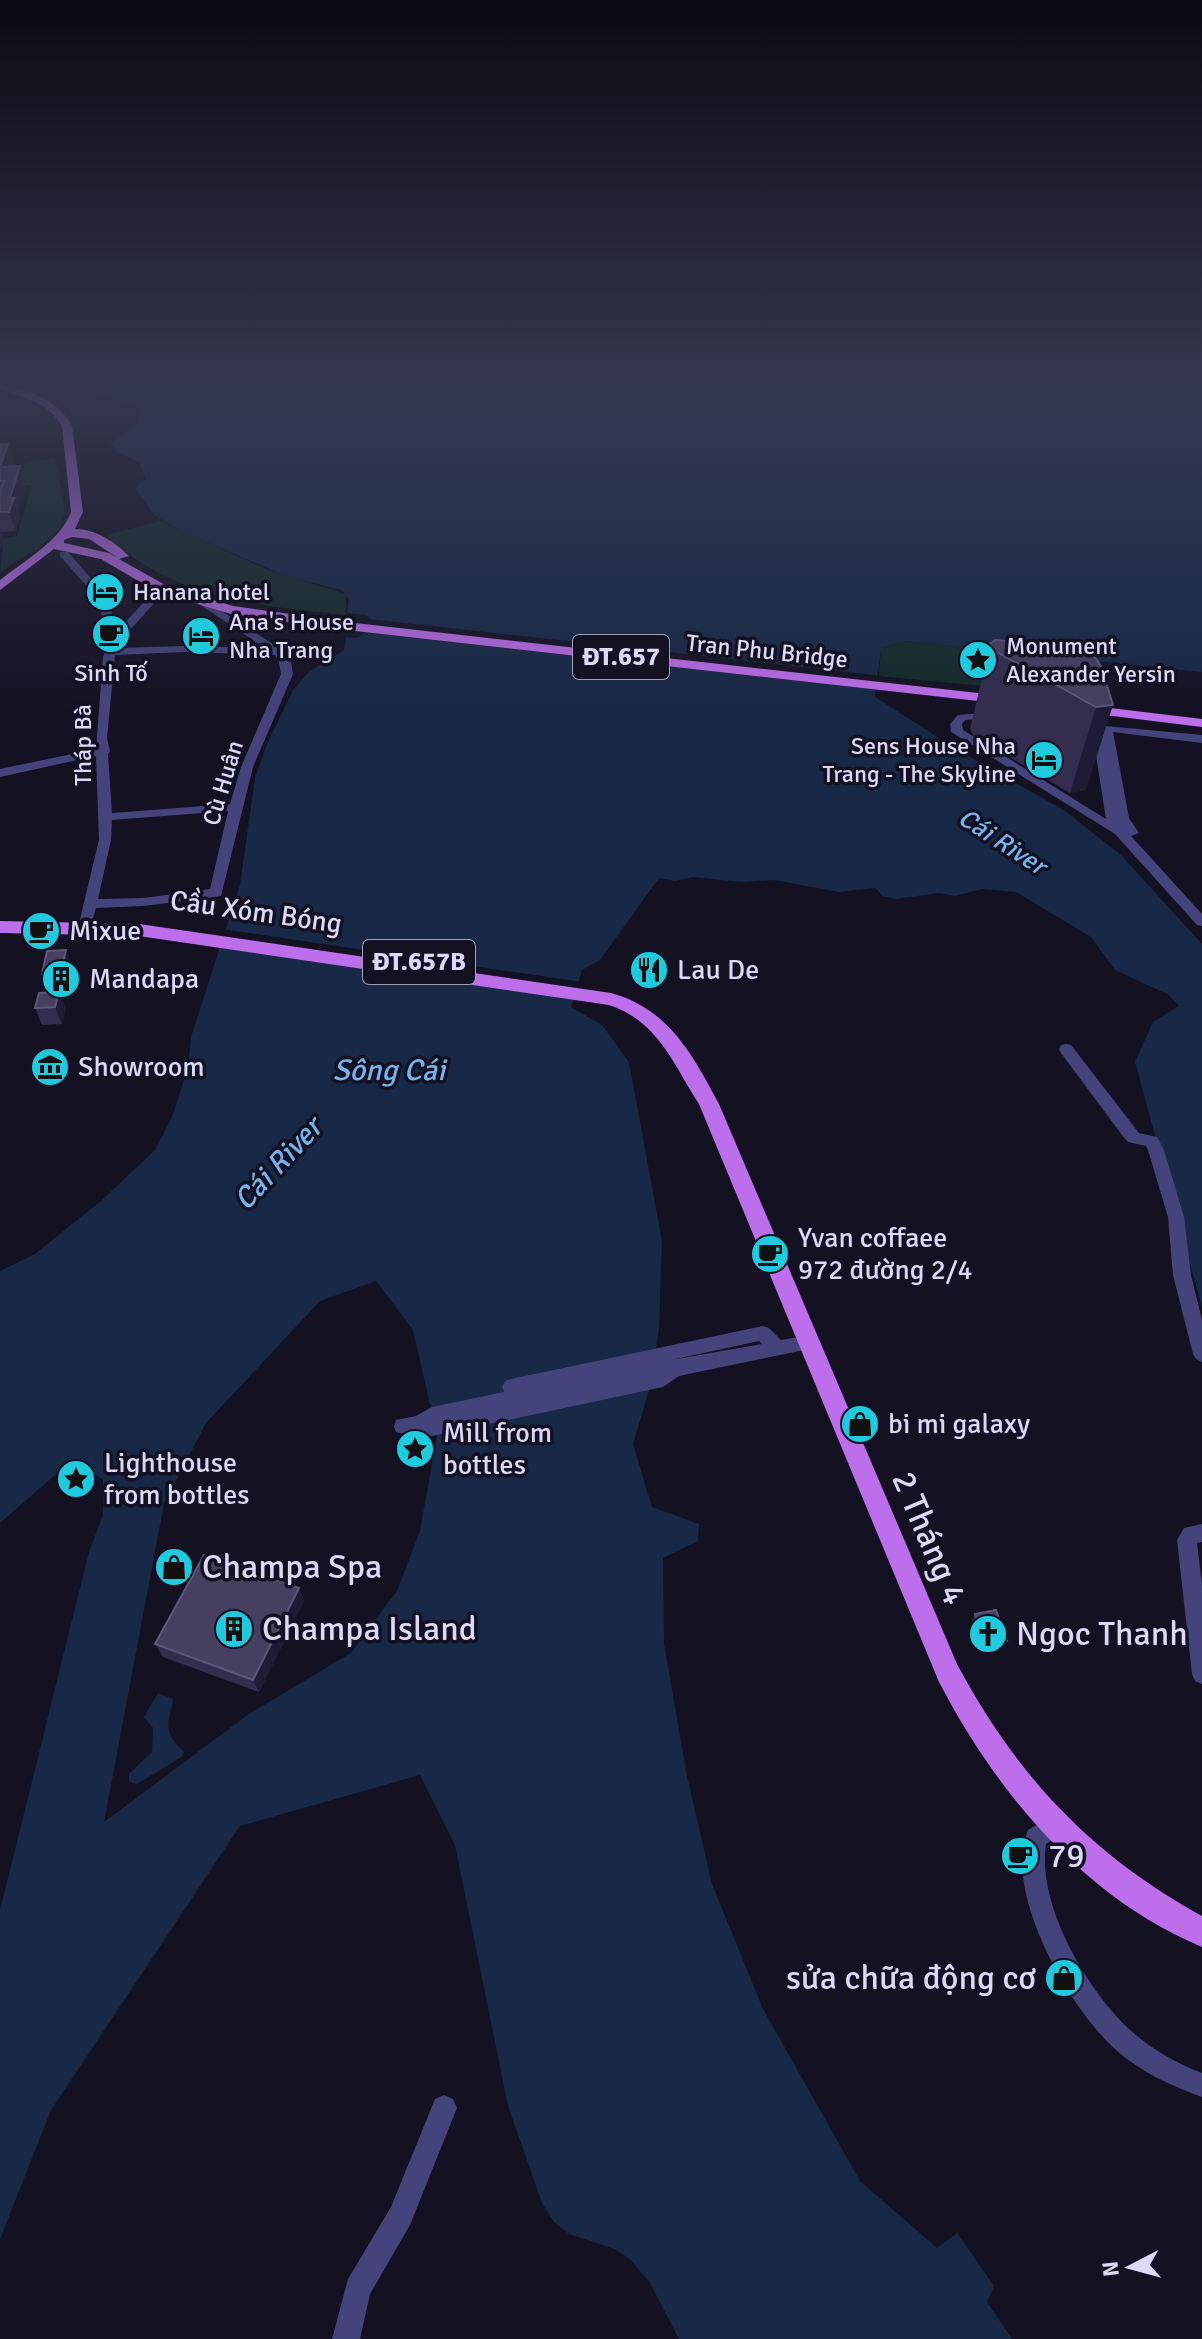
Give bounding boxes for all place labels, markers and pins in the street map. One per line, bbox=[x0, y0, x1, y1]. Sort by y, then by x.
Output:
hotel icon: Hanana hotel bbox=[84, 571, 126, 613]
place label: Hanana hotel bbox=[133, 577, 270, 607]
place label: Ana's House Nha Trang bbox=[229, 607, 354, 665]
cafe icon: Sinh Tố bbox=[90, 613, 132, 655]
hotel icon: Ana's House Nha Trang bbox=[180, 615, 222, 657]
place label: Monument Alexander Yersin bbox=[1006, 631, 1176, 689]
place icon: Monument Alexander Yersin bbox=[957, 639, 999, 681]
place label: Sinh Tố bbox=[74, 658, 148, 688]
place label: Sens House Nha Trang - The Skyline bbox=[823, 731, 1016, 789]
hotel icon: Sens House Nha Trang - The Skyline bbox=[1023, 739, 1065, 781]
cafe icon: Mixue bbox=[20, 910, 62, 952]
place label: Mixue bbox=[69, 914, 141, 948]
restaurant icon: Lau De bbox=[628, 949, 670, 991]
place label: Lau De bbox=[677, 953, 759, 987]
building icon: Mandapa bbox=[40, 958, 82, 1000]
place label: Mandapa bbox=[89, 962, 199, 996]
museum icon: Showroom bbox=[29, 1046, 71, 1088]
place label: Showroom bbox=[78, 1050, 205, 1084]
place label: Yvan coffaee 972 đường 2/4 bbox=[798, 1221, 973, 1287]
cafe icon: Yvan coffaee 972 đường 2/4 bbox=[749, 1233, 791, 1275]
shop icon: bi mi galaxy bbox=[839, 1403, 881, 1445]
place label: bi mi galaxy bbox=[888, 1407, 1030, 1441]
place label: Mill from bottles bbox=[443, 1416, 552, 1482]
place icon: Mill from bottles bbox=[394, 1428, 436, 1470]
place label: Lighthouse from bottles bbox=[104, 1446, 250, 1512]
place icon: Lighthouse from bottles bbox=[55, 1458, 97, 1500]
shop icon: Champa Spa bbox=[153, 1546, 195, 1588]
place label: Champa Spa bbox=[202, 1546, 382, 1588]
building icon: Champa Island bbox=[213, 1608, 255, 1650]
place label: Champa Island bbox=[262, 1608, 477, 1650]
church icon: Ngoc Thanh bbox=[967, 1613, 1009, 1655]
place label: Ngoc Thanh bbox=[1016, 1613, 1188, 1655]
cafe icon: 79 bbox=[999, 1835, 1041, 1877]
place label: 79 bbox=[1048, 1835, 1085, 1877]
place label: sửa chữa động cơ bbox=[786, 1957, 1036, 1999]
shop icon: sửa chữa động cơ bbox=[1043, 1957, 1085, 1999]

